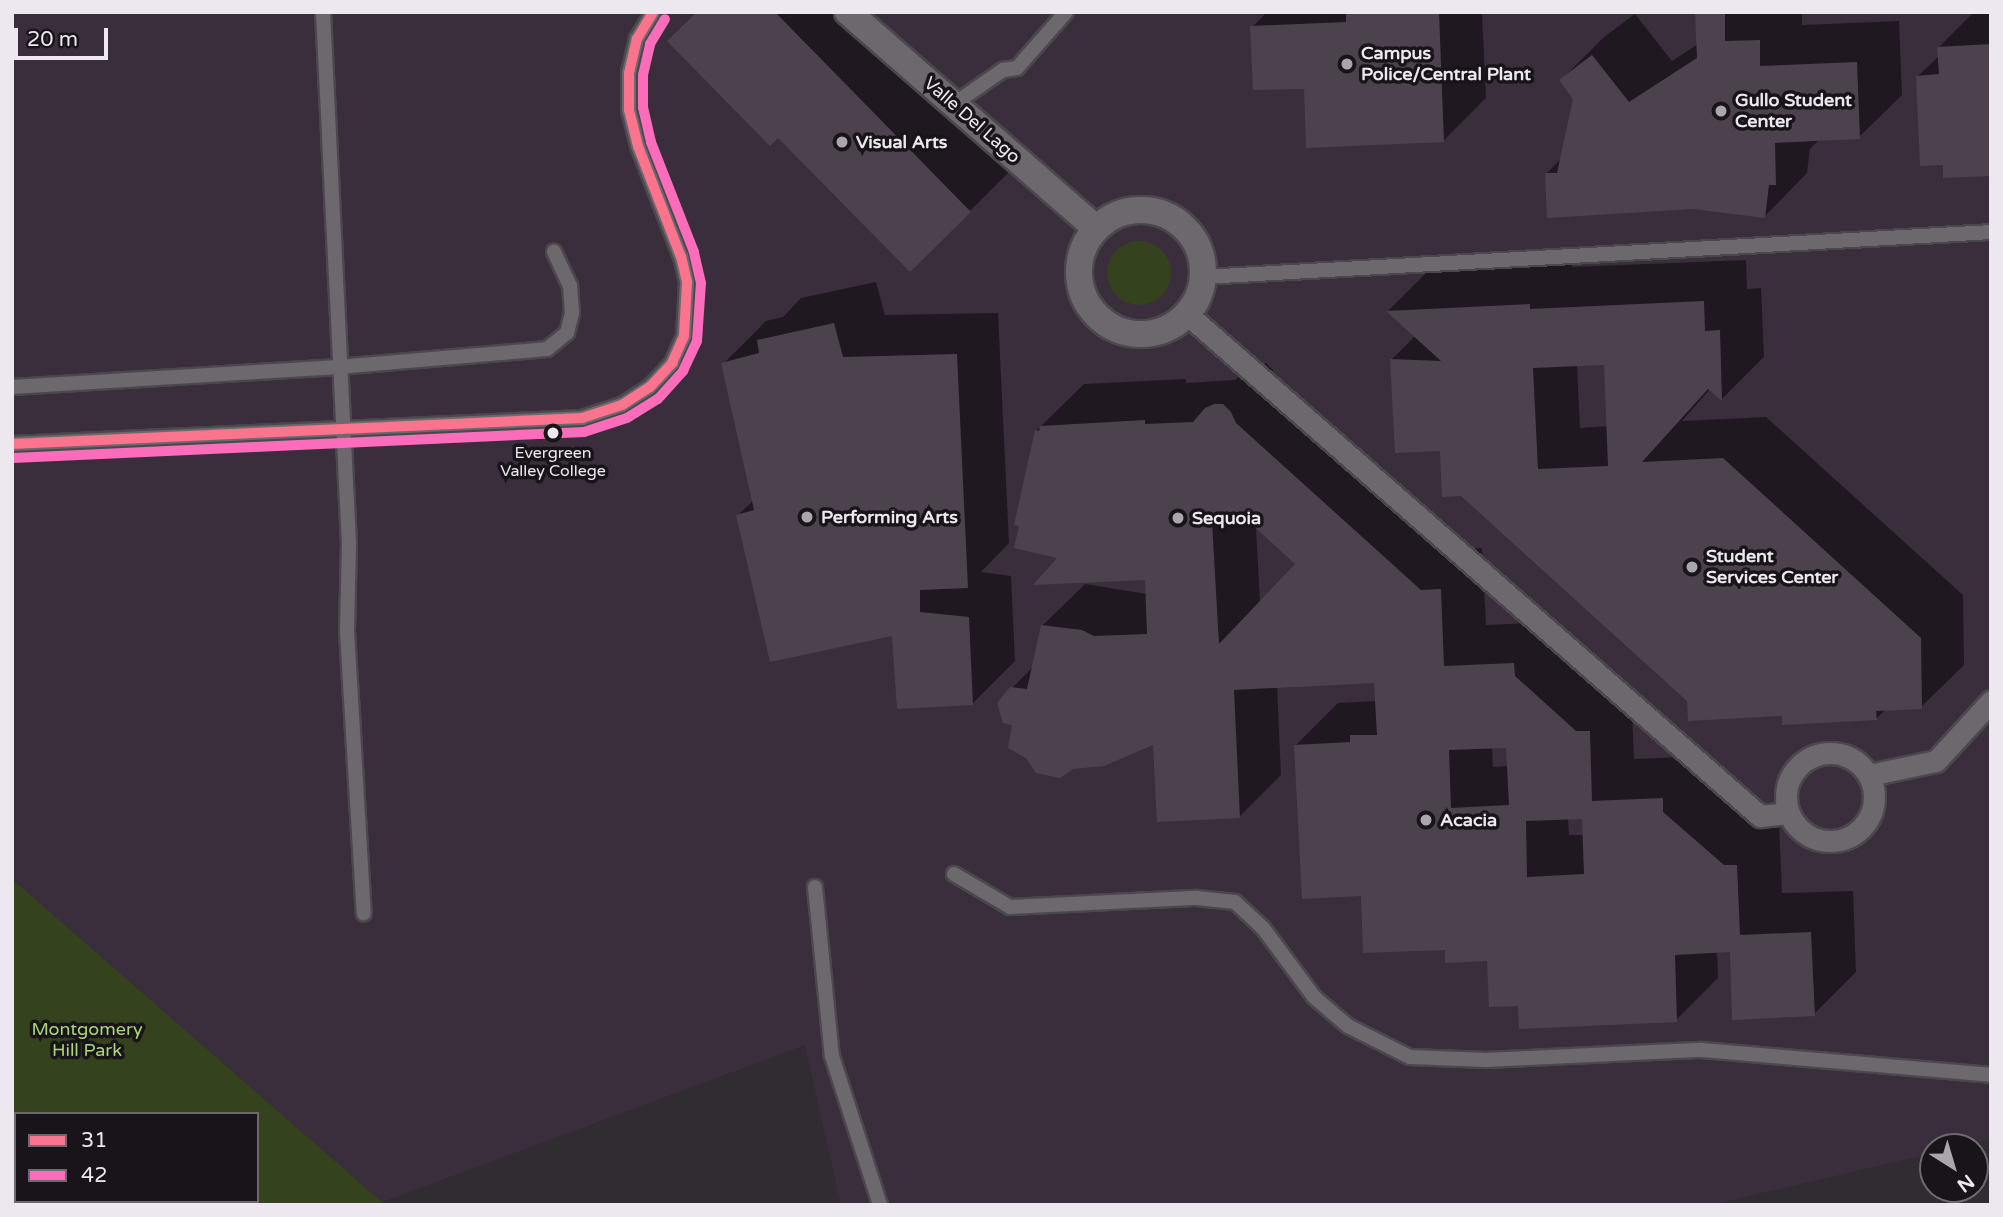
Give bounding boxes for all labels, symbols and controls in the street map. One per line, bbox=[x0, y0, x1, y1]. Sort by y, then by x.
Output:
scale bar bbox=[18, 14, 112, 58]
text: 20 m bbox=[27, 27, 78, 52]
place label: Campus Police/Central Plant bbox=[1361, 43, 1531, 86]
marker: Campus Police/Central Plant bbox=[1339, 56, 1355, 72]
street label: Valle Del Lago bbox=[919, 72, 1025, 168]
place label: Gullo Student Center bbox=[1735, 90, 1852, 132]
marker: Gullo Student Center bbox=[1713, 103, 1729, 119]
place label: Visual Arts bbox=[856, 131, 947, 153]
marker: Visual Arts bbox=[834, 134, 850, 150]
marker: Evergreen Valley College bbox=[546, 426, 560, 440]
place label: Evergreen Valley College bbox=[500, 443, 606, 481]
place label: Performing Arts bbox=[821, 506, 958, 528]
place label: Sequoia bbox=[1192, 507, 1261, 529]
marker: Performing Arts bbox=[799, 509, 815, 525]
marker: Sequoia bbox=[1170, 510, 1186, 526]
place label: Student Services Center bbox=[1706, 546, 1838, 588]
marker: Student Services Center bbox=[1684, 559, 1700, 575]
place label: Acacia bbox=[1440, 809, 1497, 831]
marker: Acacia bbox=[1418, 812, 1434, 828]
park label: Montgomery Hill Park bbox=[31, 1019, 143, 1062]
legend bbox=[14, 1112, 259, 1203]
text: 31 bbox=[81, 1128, 107, 1153]
north arrow bbox=[1919, 1133, 1989, 1203]
text: 42 bbox=[81, 1163, 107, 1188]
text: N bbox=[1953, 1170, 1978, 1197]

